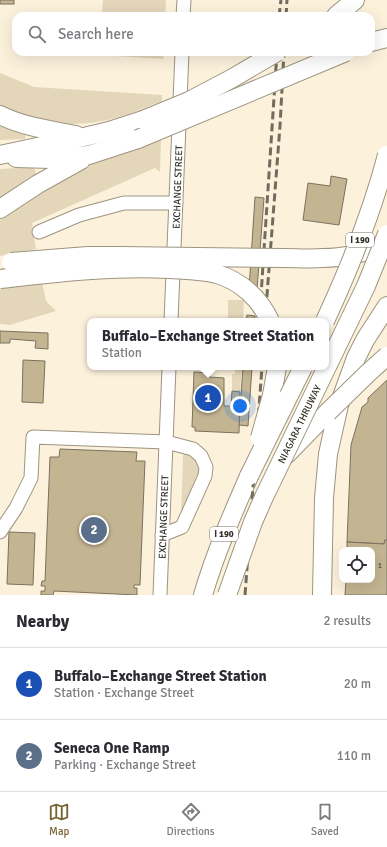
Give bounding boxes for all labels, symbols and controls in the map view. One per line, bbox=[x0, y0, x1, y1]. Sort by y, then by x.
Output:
search box bbox=[12, 12, 375, 56]
icon: search bbox=[26, 23, 48, 45]
text: Search here bbox=[58, 25, 134, 43]
street label: EXCHANGE STREET bbox=[171, 145, 185, 229]
road number: I 190 bbox=[346, 233, 374, 247]
popup bbox=[87, 318, 329, 370]
text: Buffalo–Exchange Street Station bbox=[102, 327, 314, 345]
text: Station bbox=[102, 345, 142, 361]
pin: 1 bbox=[195, 383, 221, 413]
street label: NIAGARA THRUWAY bbox=[276, 383, 324, 466]
your location bbox=[230, 396, 250, 416]
street label: EXCHANGE STREET bbox=[157, 475, 171, 559]
pin: 2 bbox=[81, 515, 107, 545]
road number: I 190 bbox=[210, 527, 238, 541]
map controls bbox=[339, 547, 375, 583]
button: locate bbox=[339, 547, 375, 583]
house number: 1 bbox=[378, 560, 382, 570]
text: Nearby bbox=[16, 611, 69, 632]
text: 2 results bbox=[323, 613, 371, 629]
text: Buffalo–Exchange Street Station bbox=[54, 667, 267, 685]
text: 1 bbox=[25, 676, 33, 692]
text: 20 m bbox=[344, 676, 371, 692]
text: Station · Exchange Street bbox=[54, 685, 194, 701]
text: Seneca One Ramp bbox=[54, 739, 170, 757]
text: 2 bbox=[25, 748, 33, 764]
text: 110 m bbox=[337, 748, 371, 764]
text: Parking · Exchange Street bbox=[54, 757, 196, 773]
tab: Map bbox=[48, 801, 70, 838]
tab: Directions bbox=[167, 801, 215, 838]
tab: Saved bbox=[311, 801, 339, 838]

